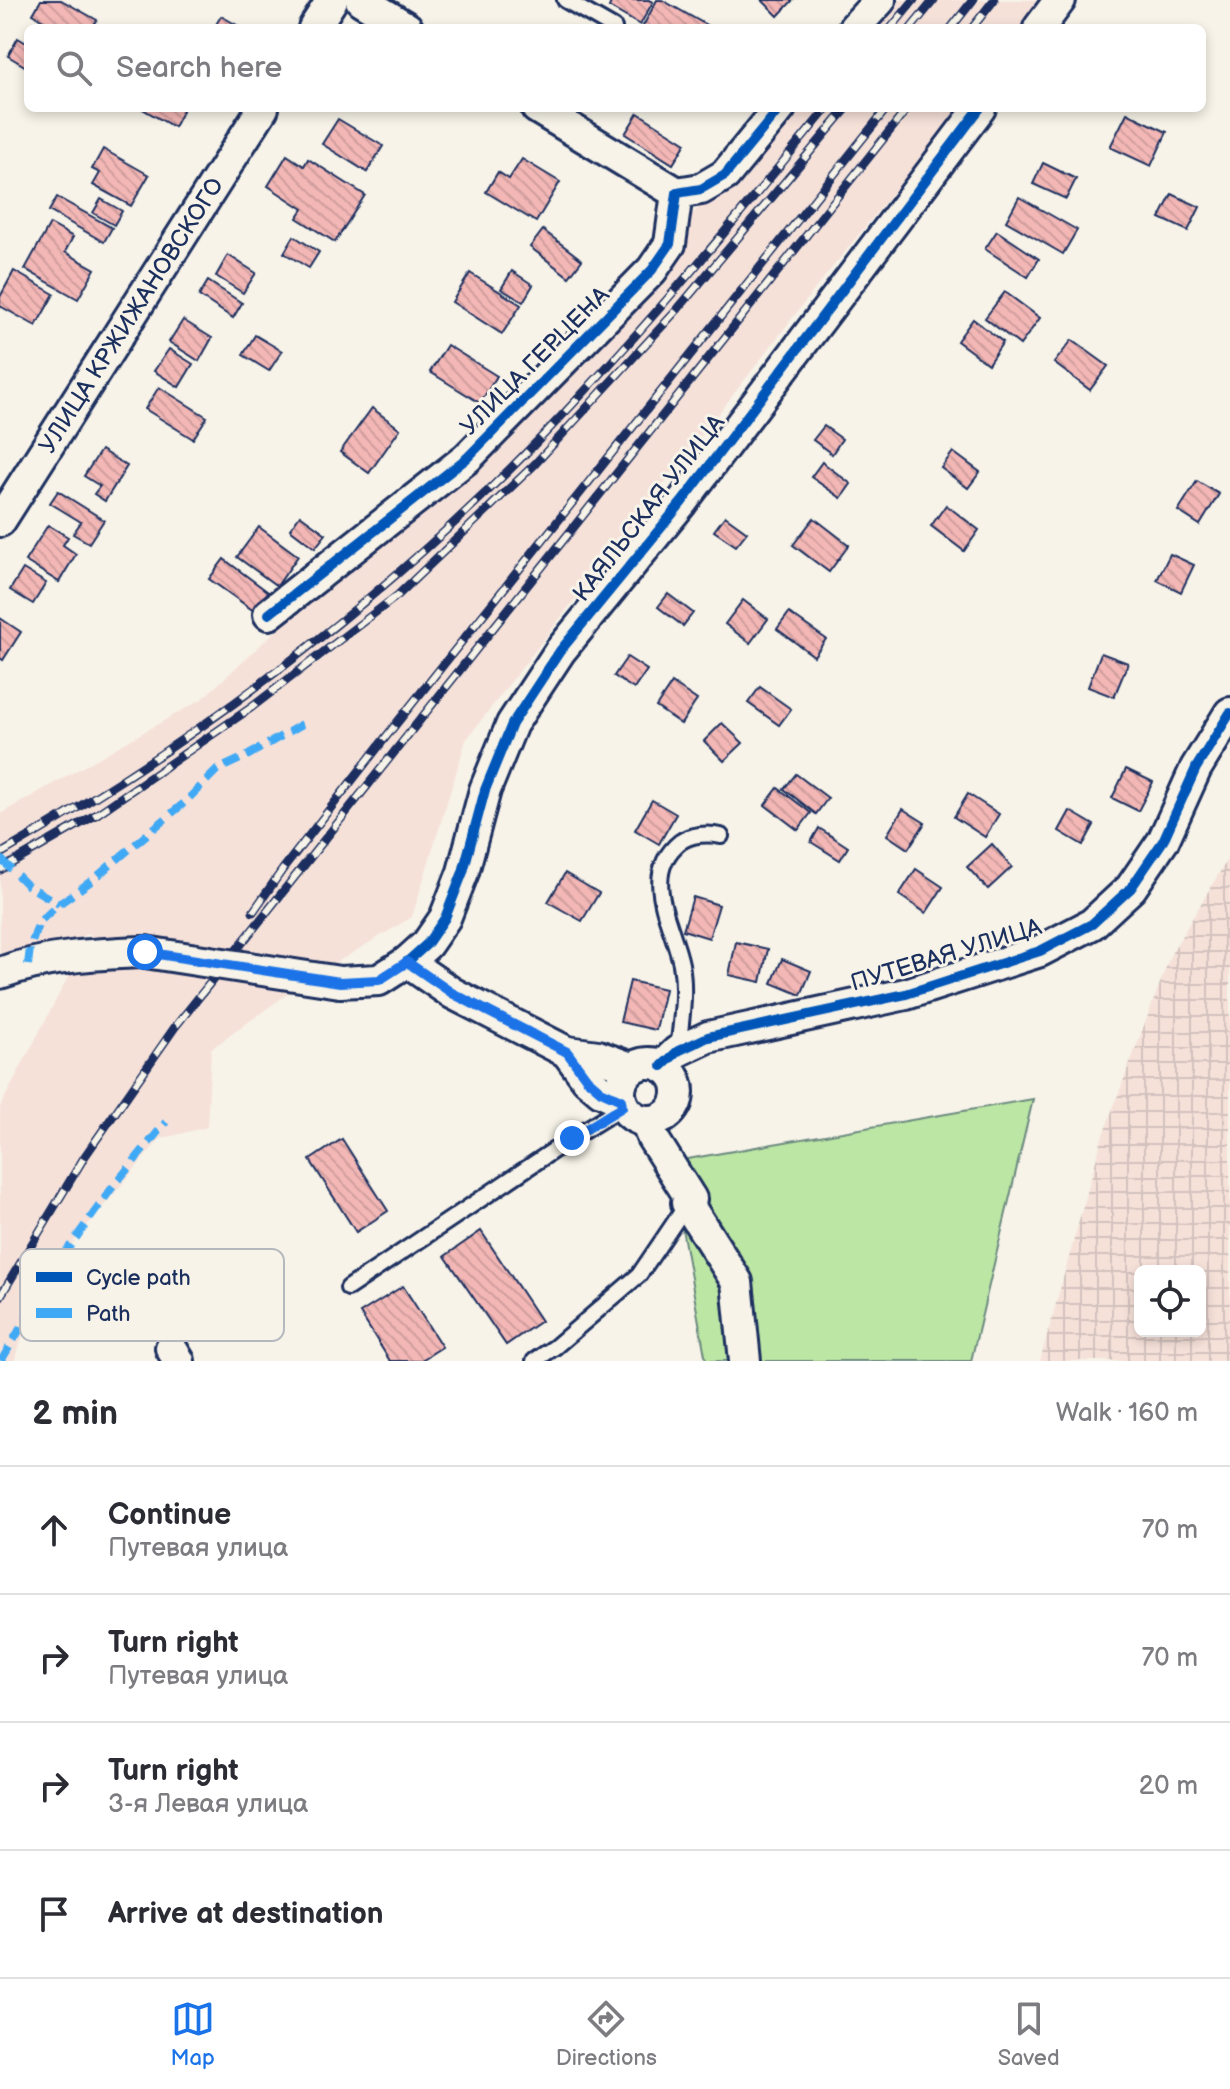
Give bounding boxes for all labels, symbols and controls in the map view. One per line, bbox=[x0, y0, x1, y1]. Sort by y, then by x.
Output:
search box bbox=[24, 24, 1206, 112]
icon: search bbox=[52, 46, 96, 90]
text: Search here bbox=[116, 50, 282, 86]
street label: УЛИЦА КРЖИЖАНОВСКОГО bbox=[33, 172, 230, 458]
street label: УЛИЦА ГЕРЦЕНА bbox=[455, 280, 616, 441]
street label: КАЯЛЬСКАЯ УЛИЦА bbox=[567, 408, 731, 607]
street label: ПУТЕВАЯ УЛИЦА bbox=[847, 912, 1045, 998]
route start bbox=[127, 934, 163, 970]
route end bbox=[554, 1120, 590, 1156]
legend bbox=[20, 1249, 284, 1341]
text: Cycle path bbox=[86, 1265, 191, 1292]
map controls bbox=[1134, 1265, 1206, 1337]
button: locate bbox=[1134, 1265, 1206, 1337]
text: Path bbox=[86, 1301, 130, 1328]
text: 2 min bbox=[32, 1393, 118, 1434]
text: Walk · 160 m bbox=[1056, 1398, 1198, 1429]
text: Continue bbox=[108, 1497, 231, 1533]
icon: ahead bbox=[32, 1508, 76, 1552]
text: 70 m bbox=[1141, 1515, 1198, 1546]
text: Путевая улица bbox=[108, 1533, 288, 1564]
text: Turn right bbox=[108, 1625, 239, 1661]
icon: right bbox=[32, 1636, 76, 1680]
text: 70 m bbox=[1141, 1643, 1198, 1674]
text: Путевая улица bbox=[108, 1661, 288, 1692]
text: Turn right bbox=[108, 1753, 239, 1789]
icon: right bbox=[32, 1764, 76, 1808]
text: 20 m bbox=[1139, 1771, 1198, 1802]
text: 3-я Левая улица bbox=[108, 1789, 308, 1820]
icon: arrive bbox=[32, 1892, 76, 1936]
text: Arrive at destination bbox=[108, 1896, 384, 1932]
tab: Map bbox=[170, 1997, 215, 2072]
tab: Directions bbox=[556, 1997, 657, 2072]
tab: Saved bbox=[998, 1997, 1060, 2072]

